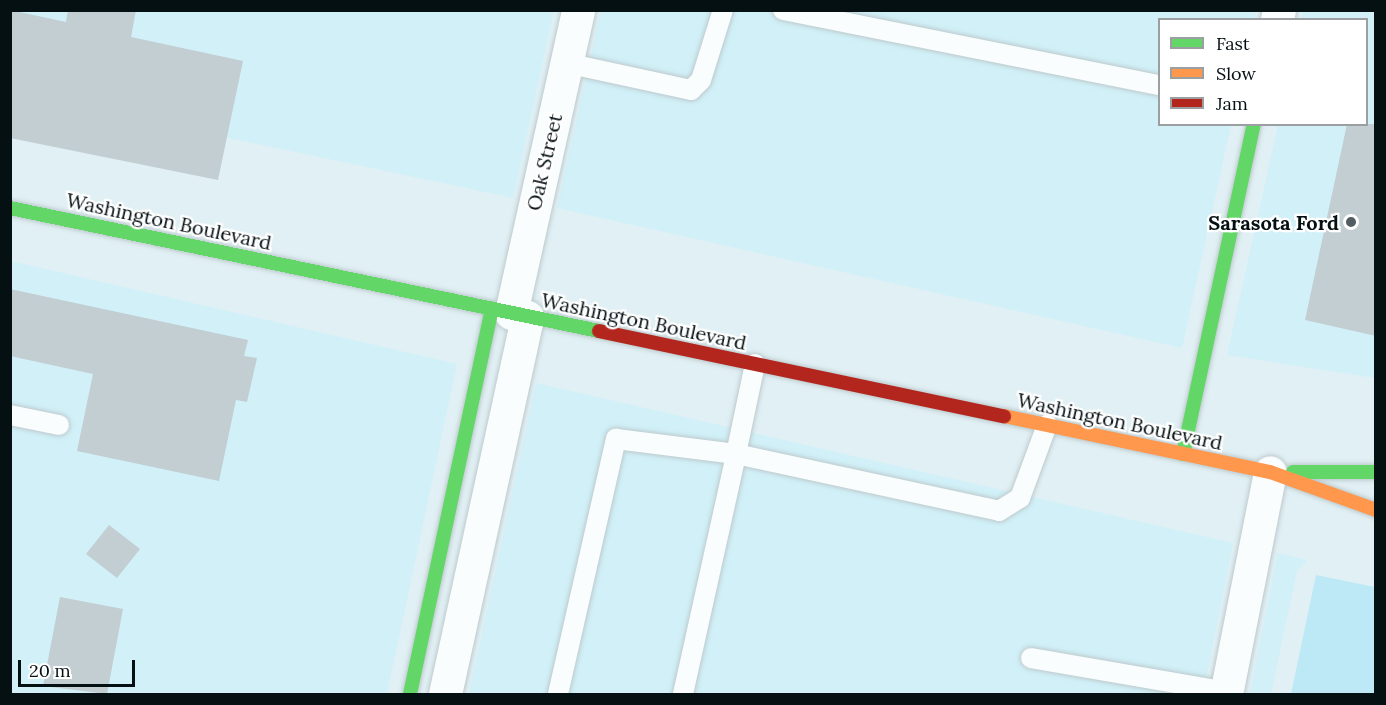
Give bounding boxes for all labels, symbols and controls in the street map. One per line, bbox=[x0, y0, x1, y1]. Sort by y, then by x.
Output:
legend bbox=[1158, 18, 1368, 126]
text: Fast bbox=[1216, 32, 1250, 55]
text: Slow bbox=[1216, 62, 1256, 85]
text: Jam bbox=[1216, 92, 1248, 115]
street label: Oak Street bbox=[521, 111, 567, 213]
street label: Washington Boulevard bbox=[64, 188, 274, 254]
place label: Sarasota Ford bbox=[1208, 210, 1339, 234]
marker: Sarasota Ford bbox=[1344, 215, 1358, 229]
street label: Washington Boulevard bbox=[539, 288, 749, 354]
street label: Washington Boulevard bbox=[1015, 388, 1225, 454]
scale bar bbox=[21, 648, 138, 686]
text: 20 m bbox=[29, 659, 71, 682]

